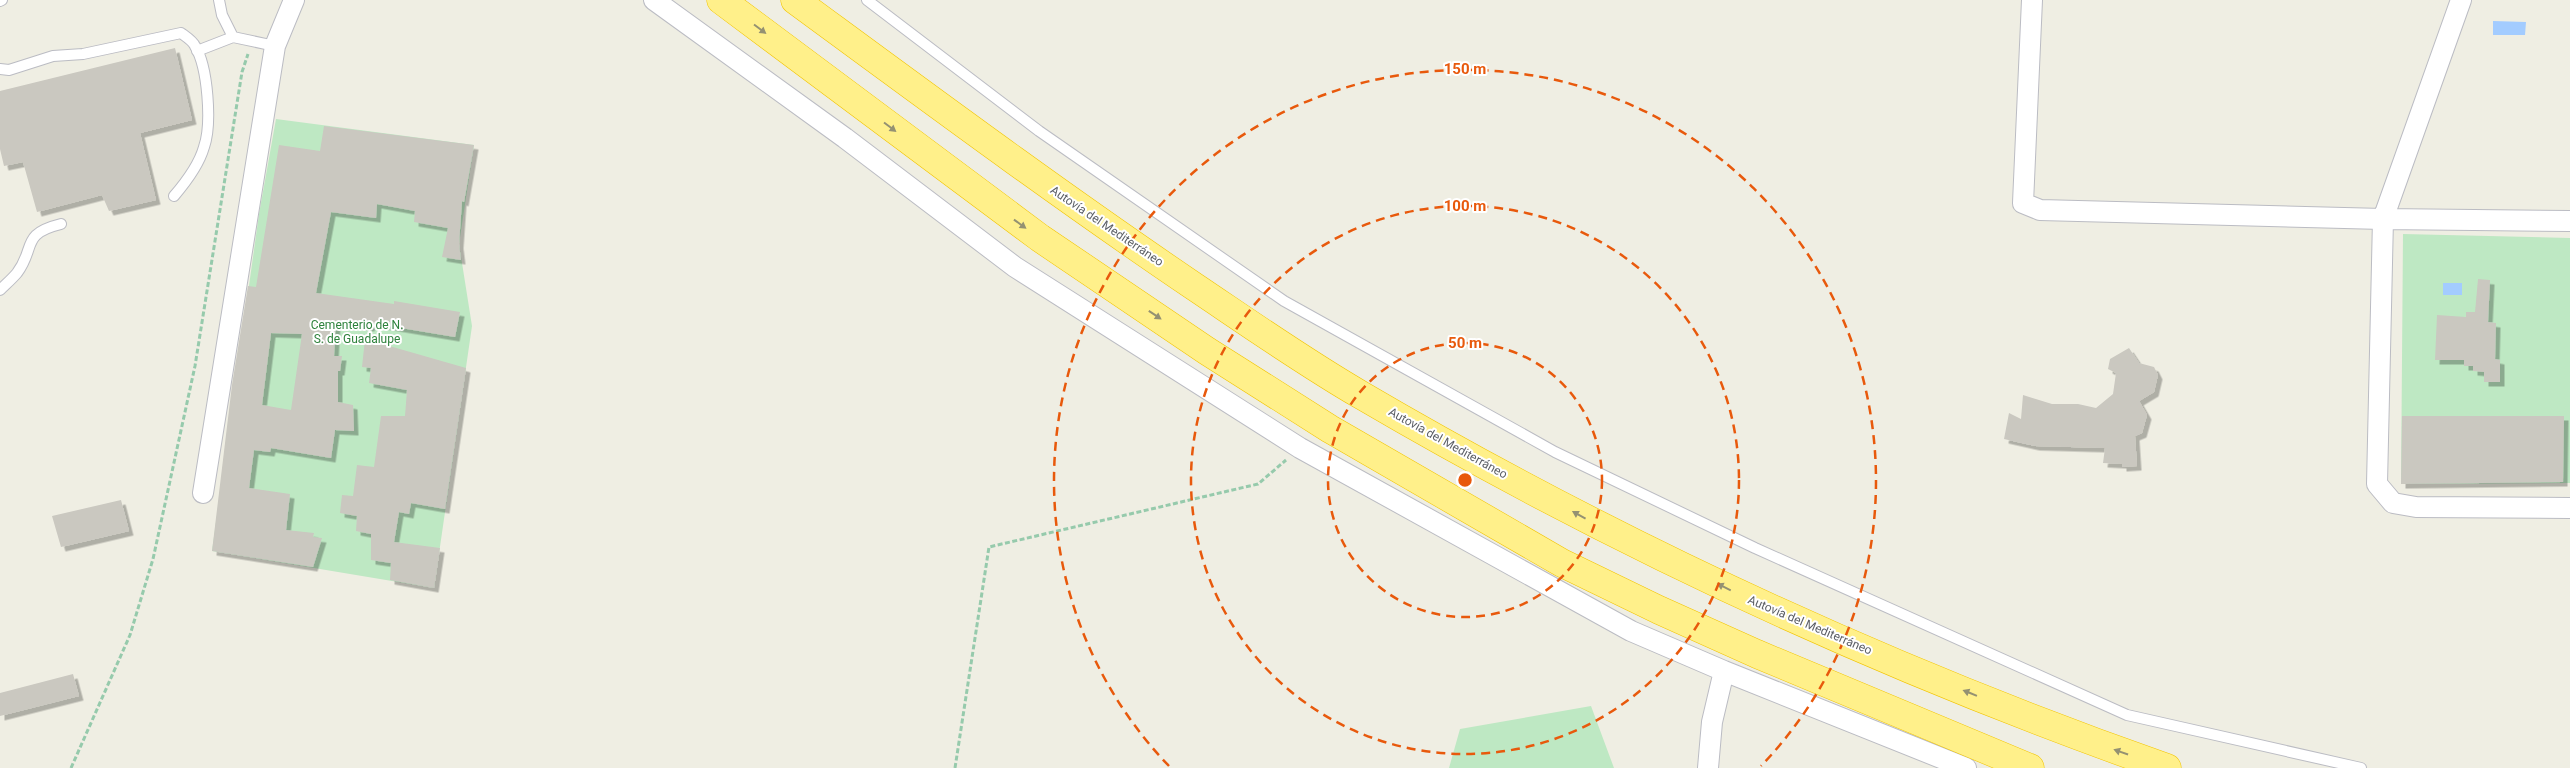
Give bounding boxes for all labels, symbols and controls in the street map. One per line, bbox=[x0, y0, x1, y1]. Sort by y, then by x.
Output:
one-way arrow bbox=[753, 23, 766, 34]
text: 150 m bbox=[1444, 60, 1486, 78]
one-way arrow bbox=[883, 121, 896, 132]
street label: Autovía del Mediterráneo bbox=[1048, 183, 1166, 269]
text: 100 m bbox=[1444, 197, 1486, 215]
one-way arrow bbox=[1014, 218, 1027, 228]
one-way arrow bbox=[1148, 310, 1161, 320]
park label: Cementerio de N. S. de Guadalupe bbox=[311, 318, 403, 346]
text: 50 m bbox=[1448, 334, 1482, 352]
street label: Autovía del Mediterráneo bbox=[1386, 405, 1510, 482]
centre of rings bbox=[1456, 471, 1474, 489]
one-way arrow bbox=[1571, 511, 1586, 519]
one-way arrow bbox=[1717, 583, 1731, 591]
street label: Autovía del Mediterráneo bbox=[1746, 593, 1874, 658]
one-way arrow bbox=[1963, 689, 1977, 697]
one-way arrow bbox=[2113, 748, 2128, 756]

